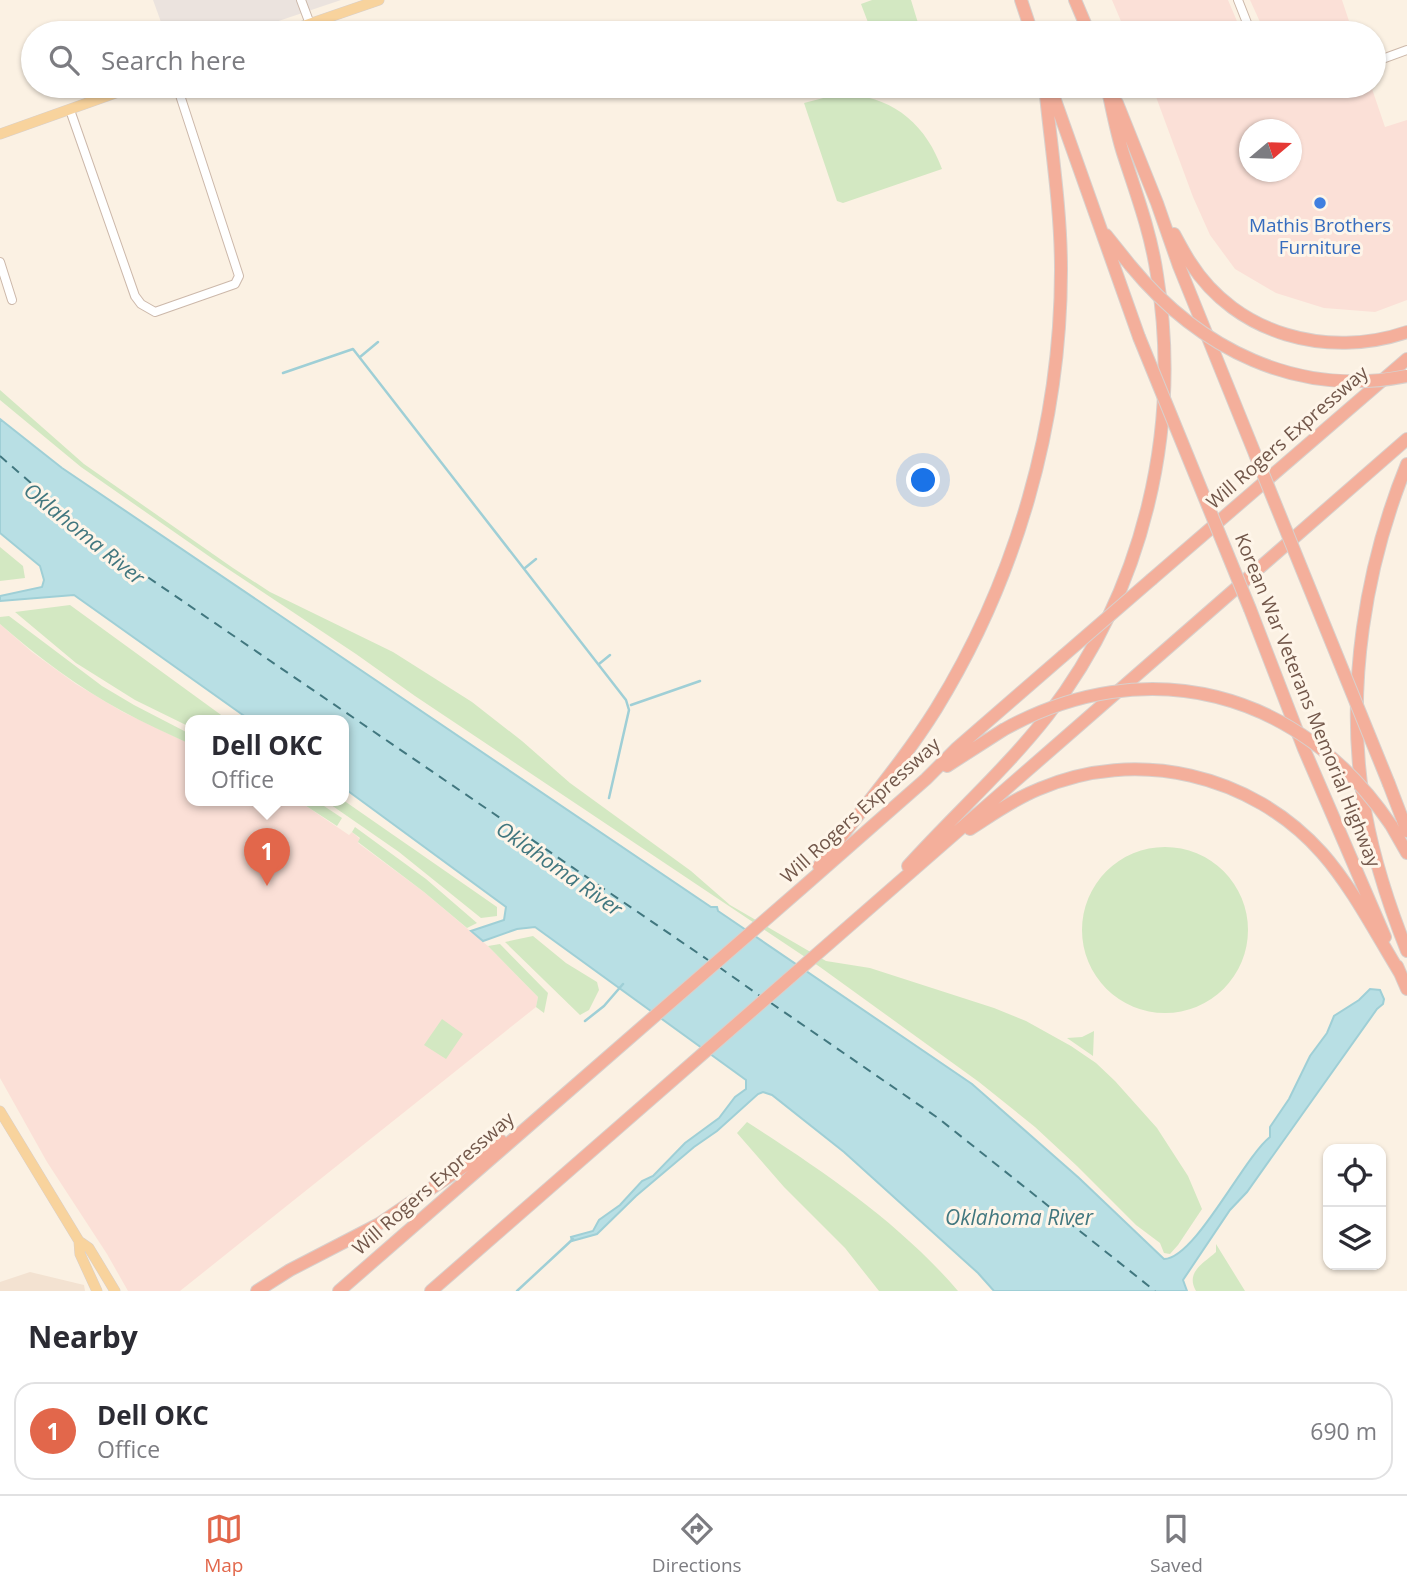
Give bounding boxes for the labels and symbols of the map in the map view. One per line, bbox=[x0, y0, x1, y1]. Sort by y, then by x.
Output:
north arrow bbox=[1239, 119, 1302, 182]
marker: Mathis Brothers Furniture bbox=[1312, 195, 1328, 211]
place label: Mathis Brothers Furniture bbox=[1249, 212, 1391, 260]
street label: Will Rogers Expressway bbox=[1201, 359, 1374, 514]
your location bbox=[906, 463, 940, 497]
water label: Oklahoma River bbox=[18, 476, 151, 591]
street label: Korean War Veterans Memorial Highway bbox=[1229, 529, 1387, 871]
street label: Will Rogers Expressway bbox=[775, 731, 946, 889]
water label: Oklahoma River bbox=[491, 814, 629, 922]
pin: 1 bbox=[244, 828, 290, 886]
street label: Will Rogers Expressway bbox=[347, 1105, 520, 1260]
water label: Oklahoma River bbox=[945, 1203, 1094, 1231]

